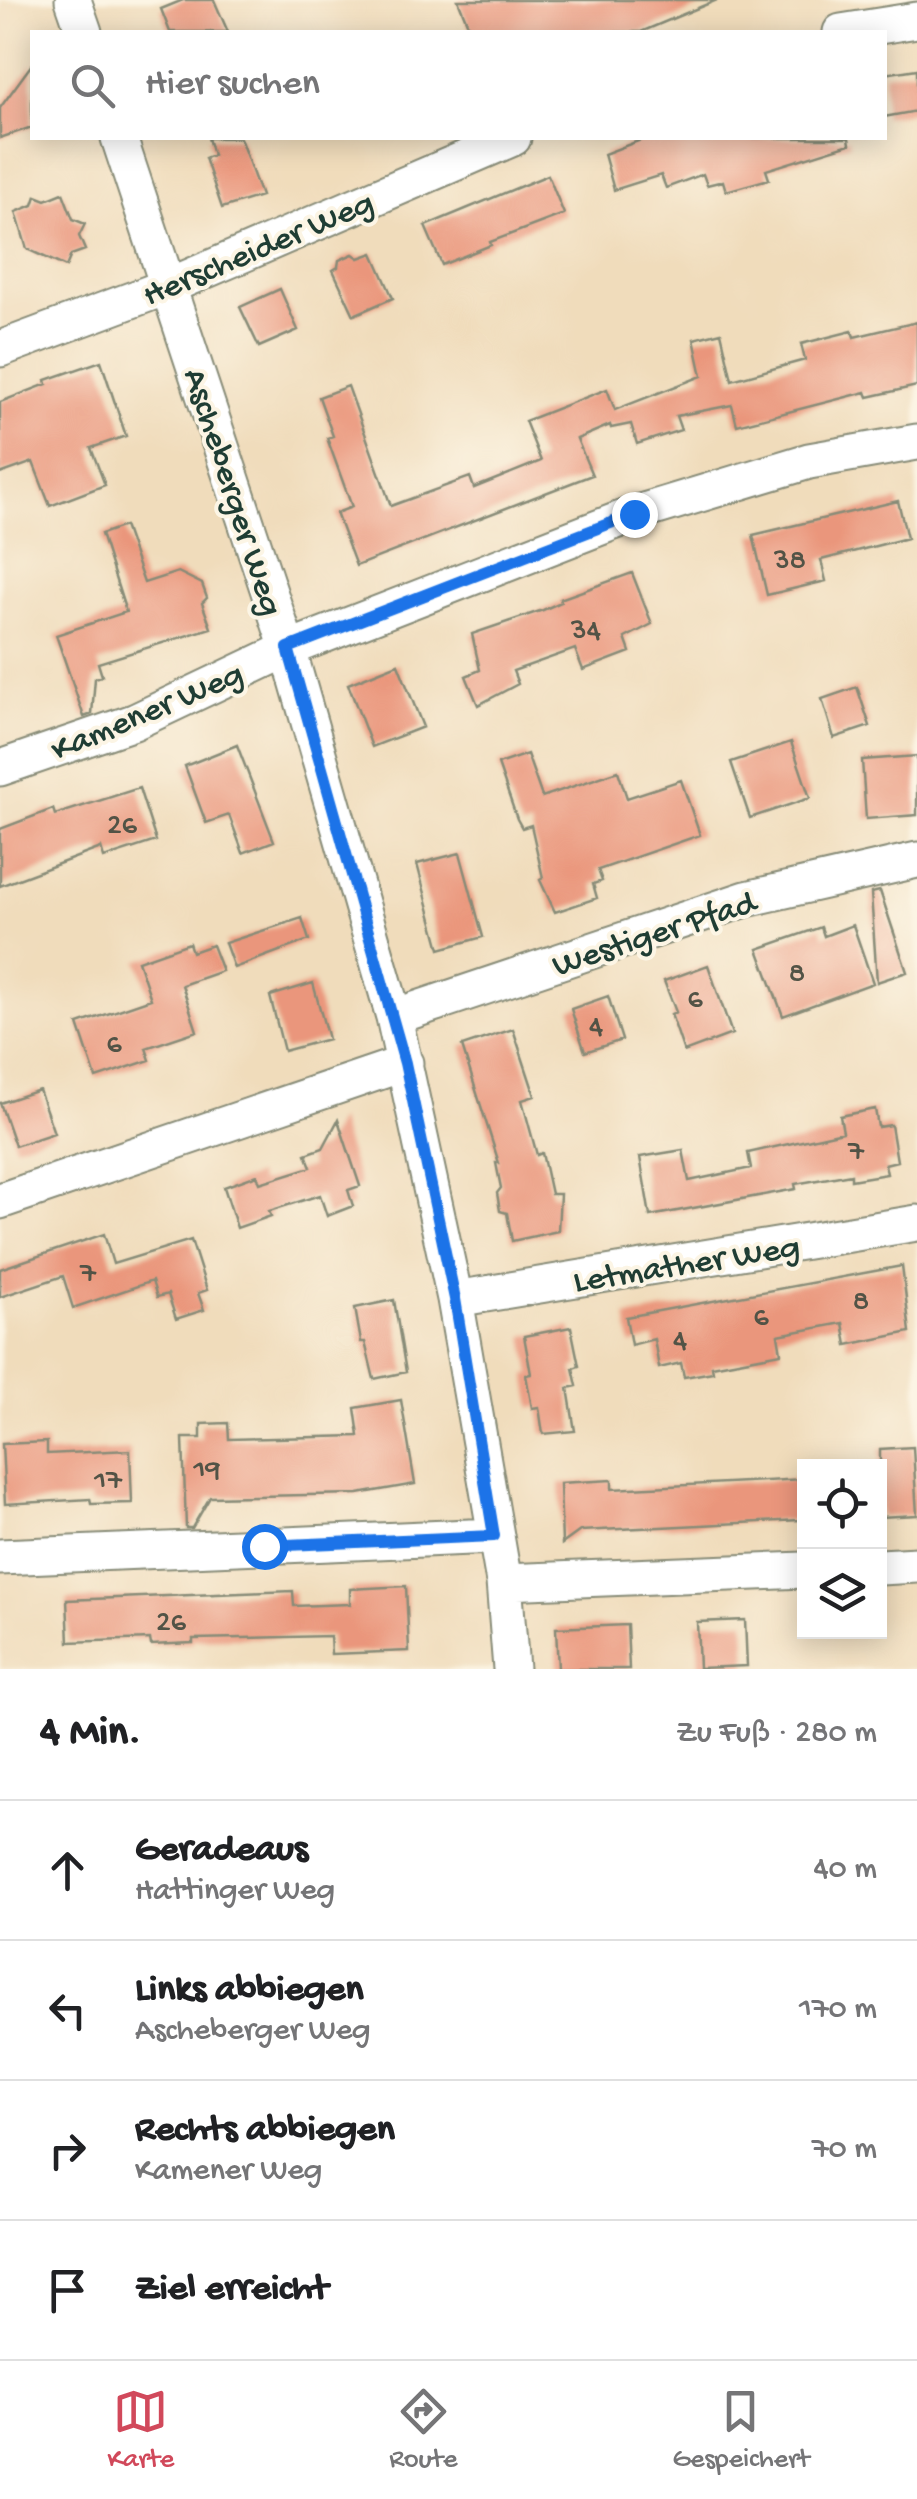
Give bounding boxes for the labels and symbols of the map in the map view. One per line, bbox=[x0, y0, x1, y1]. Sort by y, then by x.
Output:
street label: Herscheider Weg bbox=[138, 184, 381, 318]
street label: Ascheberger Weg bbox=[171, 364, 290, 622]
route end bbox=[612, 492, 658, 538]
house number: 38 bbox=[773, 545, 806, 580]
house number: 34 bbox=[570, 615, 601, 650]
street label: Kamener Weg bbox=[46, 655, 250, 773]
house number: 26 bbox=[107, 810, 138, 845]
street label: Westiger Pfad bbox=[548, 883, 764, 988]
house number: 8 bbox=[789, 958, 805, 993]
house number: 6 bbox=[687, 984, 703, 1019]
house number: 4 bbox=[589, 1011, 603, 1046]
house number: 6 bbox=[106, 1029, 122, 1064]
house number: 7 bbox=[847, 1136, 865, 1171]
street label: Letmather Weg bbox=[571, 1228, 803, 1305]
house number: 7 bbox=[79, 1258, 97, 1293]
house number: 8 bbox=[853, 1286, 869, 1321]
house number: 6 bbox=[753, 1302, 769, 1337]
house number: 4 bbox=[673, 1325, 687, 1360]
house number: 19 bbox=[192, 1454, 221, 1489]
house number: 17 bbox=[93, 1465, 123, 1500]
route start bbox=[242, 1524, 288, 1570]
house number: 26 bbox=[156, 1607, 187, 1642]

